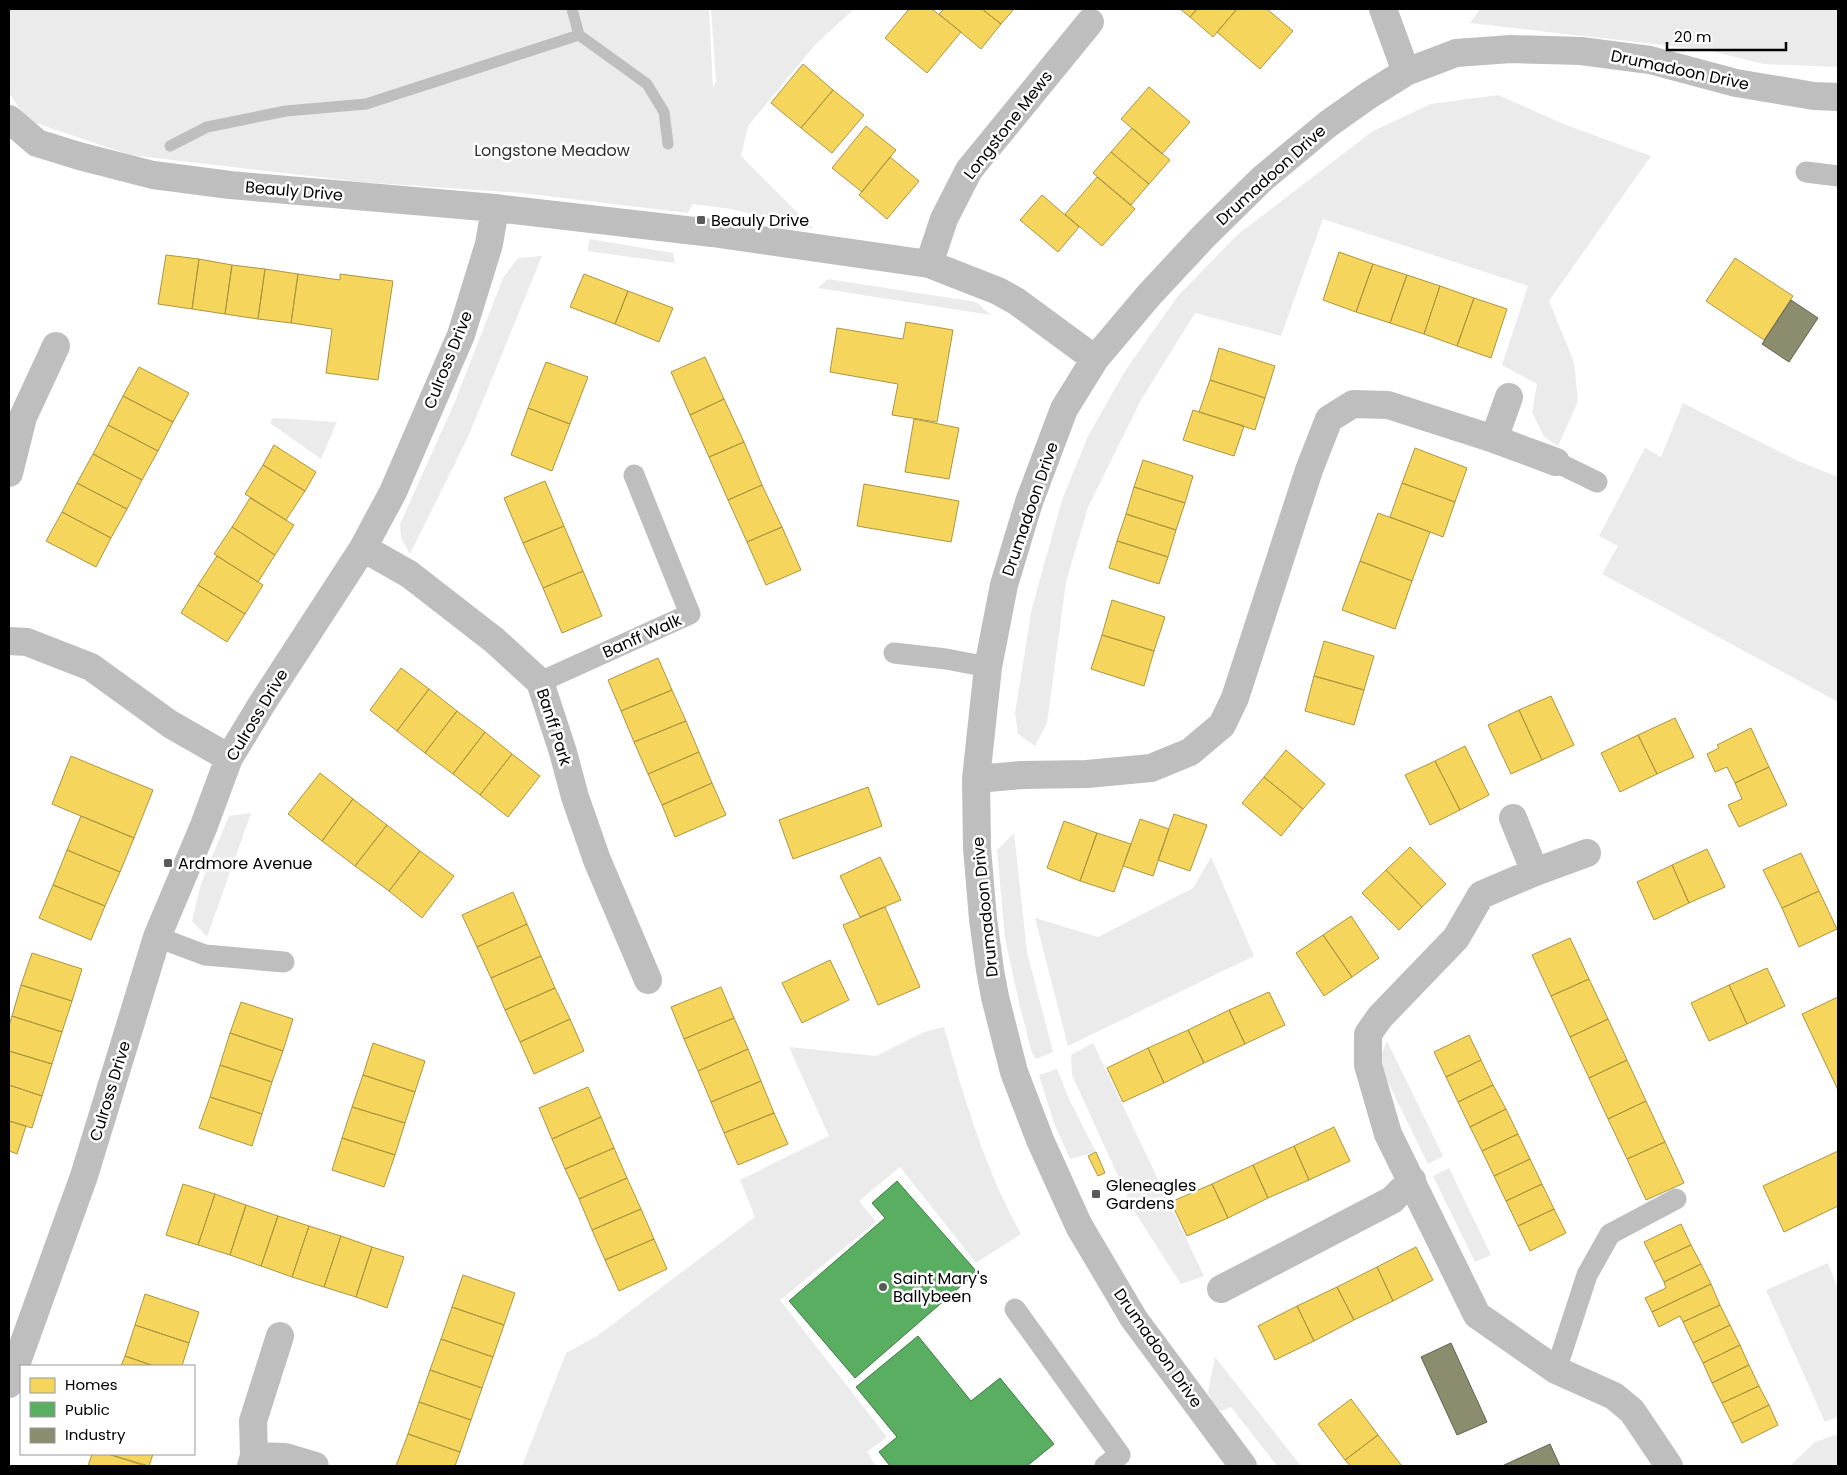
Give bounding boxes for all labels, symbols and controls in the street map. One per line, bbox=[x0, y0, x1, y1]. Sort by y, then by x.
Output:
scale bar bbox=[1667, 20, 1786, 52]
text: 20 m bbox=[1674, 26, 1712, 47]
street label: Drumadoon Drive bbox=[1609, 44, 1751, 96]
street label: Longstone Mews bbox=[958, 66, 1058, 184]
street label: Drumadoon Drive bbox=[1211, 119, 1331, 231]
park label: Longstone Meadow bbox=[474, 139, 630, 162]
street label: Beauly Drive bbox=[244, 175, 344, 207]
place label: Beauly Drive bbox=[711, 209, 809, 232]
marker: Beauly Drive bbox=[695, 214, 707, 226]
street label: Culross Drive bbox=[418, 307, 478, 412]
street label: Drumadoon Drive bbox=[996, 439, 1064, 579]
street label: Banff Walk bbox=[599, 608, 686, 664]
street label: Culross Drive bbox=[220, 665, 294, 765]
street label: Banff Park bbox=[531, 685, 578, 769]
street label: Drumadoon Drive bbox=[966, 836, 1004, 978]
place label: Ardmore Avenue bbox=[178, 852, 313, 875]
marker: Ardmore Avenue bbox=[162, 857, 174, 869]
street label: Culross Drive bbox=[84, 1038, 136, 1144]
place label: Gleneagles Gardens bbox=[1106, 1174, 1196, 1215]
marker: Gleneagles Gardens bbox=[1090, 1188, 1102, 1200]
place label: Saint Mary's Ballybeen bbox=[893, 1267, 988, 1308]
marker: Saint Mary's Ballybeen bbox=[877, 1281, 889, 1293]
street label: Drumadoon Drive bbox=[1108, 1284, 1208, 1412]
legend bbox=[20, 1365, 195, 1455]
text: Homes bbox=[65, 1374, 118, 1395]
text: Public bbox=[65, 1399, 110, 1420]
text: Industry bbox=[65, 1424, 126, 1445]

